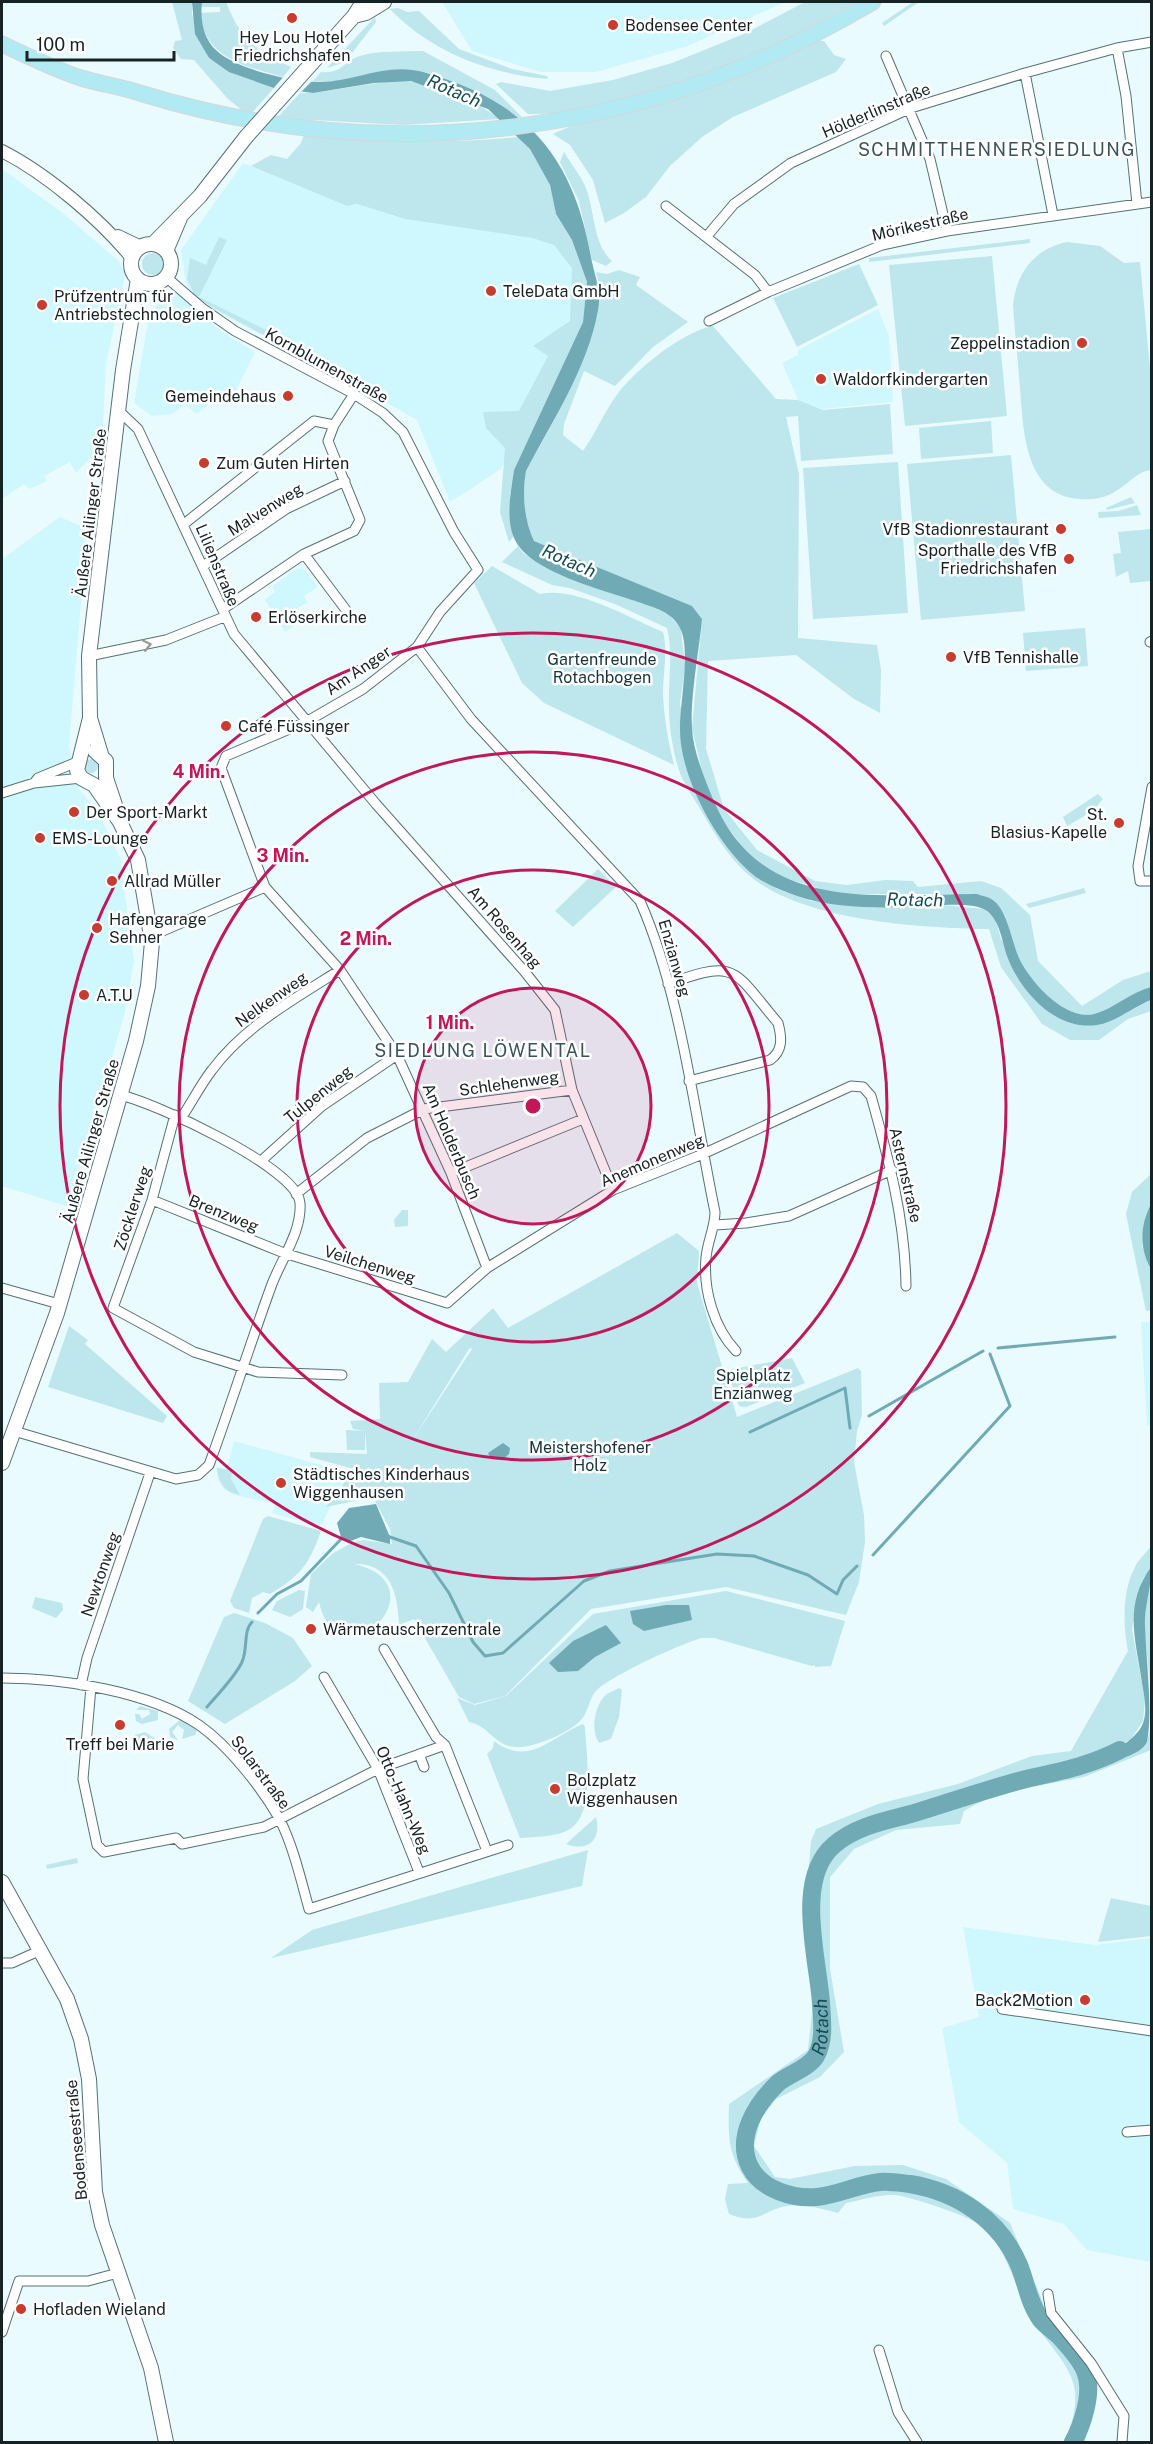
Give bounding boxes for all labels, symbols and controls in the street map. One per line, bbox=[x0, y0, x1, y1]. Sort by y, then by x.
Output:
marker: Hey Lou Hotel Friedrichshafen bbox=[285, 11, 299, 25]
place label: Bodensee Center bbox=[625, 16, 753, 35]
marker: Bodensee Center bbox=[606, 18, 620, 32]
scale bar bbox=[27, 24, 174, 62]
place label: Hey Lou Hotel Friedrichshafen bbox=[234, 28, 350, 65]
text: 100 m bbox=[36, 34, 85, 55]
water label: Rotach bbox=[424, 69, 484, 112]
street label: Hölderlinstraße bbox=[819, 79, 933, 142]
district label: SCHMITTHENNERSIEDLUNG bbox=[858, 139, 1136, 160]
street label: Mörikestraße bbox=[870, 204, 970, 245]
place label: TeleData GmbH bbox=[503, 282, 620, 301]
marker: TeleData GmbH bbox=[484, 284, 498, 298]
place label: Prüfzentrum für Antriebstechnologien bbox=[54, 287, 214, 324]
marker: Prüfzentrum für Antriebstechnologien bbox=[35, 298, 49, 312]
street label: Kornblumenstraße bbox=[262, 324, 392, 407]
place label: Zeppelinstadion bbox=[950, 334, 1070, 353]
marker: Zeppelinstadion bbox=[1075, 336, 1089, 350]
place label: Waldorfkindergarten bbox=[833, 370, 988, 389]
marker: Waldorfkindergarten bbox=[814, 372, 828, 386]
place label: Gemeindehaus bbox=[165, 387, 276, 406]
marker: Gemeindehaus bbox=[281, 389, 295, 403]
street label: Äußere Ailinger Straße bbox=[70, 427, 110, 599]
place label: Zum Guten Hirten bbox=[216, 454, 349, 473]
marker: Zum Guten Hirten bbox=[197, 456, 211, 470]
street label: Malvenweg bbox=[224, 479, 306, 540]
place label: VfB Stadionrestaurant bbox=[883, 520, 1049, 539]
street label: Lilienstraße bbox=[192, 521, 243, 609]
marker: VfB Stadionrestaurant bbox=[1054, 522, 1068, 536]
water label: Rotach bbox=[539, 539, 599, 582]
place label: Sporthalle des VfB Friedrichshafen bbox=[918, 541, 1057, 578]
marker: Sporthalle des VfB Friedrichshafen bbox=[1062, 552, 1076, 566]
place label: Erlöserkirche bbox=[268, 608, 367, 627]
marker: Erlöserkirche bbox=[249, 610, 263, 624]
one-way arrow bbox=[141, 639, 151, 652]
street label: Am Anger bbox=[322, 642, 395, 699]
place label: VfB Tennishalle bbox=[963, 648, 1079, 667]
park label: Gartenfreunde Rotachbogen bbox=[547, 650, 657, 687]
marker: VfB Tennishalle bbox=[944, 650, 958, 664]
place label: Café Füssinger bbox=[238, 717, 350, 736]
marker: Café Füssinger bbox=[219, 719, 233, 733]
text: 4 Min. bbox=[173, 761, 225, 782]
place label: Der Sport-Markt bbox=[86, 803, 208, 822]
marker: Der Sport-Markt bbox=[67, 805, 81, 819]
place label: St. Blasius-Kapelle bbox=[990, 805, 1107, 842]
marker: St. Blasius-Kapelle bbox=[1112, 816, 1126, 830]
place label: EMS-Lounge bbox=[52, 829, 148, 848]
marker: EMS-Lounge bbox=[33, 831, 47, 845]
text: 3 Min. bbox=[257, 845, 309, 866]
place label: Allrad Müller bbox=[124, 872, 221, 891]
marker: Allrad Müller bbox=[105, 874, 119, 888]
street label: Am Rosenhag bbox=[464, 882, 546, 972]
water label: Rotach bbox=[887, 889, 943, 910]
place label: Hafengarage Sehner bbox=[109, 910, 206, 947]
street label: Enzianweg bbox=[654, 917, 695, 999]
marker: Hafengarage Sehner bbox=[90, 921, 104, 935]
text: 2 Min. bbox=[340, 928, 392, 949]
street label: Nelkenweg bbox=[232, 968, 311, 1031]
place label: A.T.U bbox=[96, 986, 133, 1005]
marker: A.T.U bbox=[77, 988, 91, 1002]
text: 1 Min. bbox=[426, 1012, 474, 1033]
district label: SIEDLUNG LÖWENTAL bbox=[374, 1039, 592, 1061]
street label: Äußere Ailinger Straße bbox=[57, 1056, 123, 1226]
street label: Tulpenweg bbox=[281, 1061, 356, 1127]
street label: Schlehenweg bbox=[458, 1067, 560, 1100]
street label: Am Holderbusch bbox=[419, 1080, 485, 1202]
centre of rings bbox=[523, 1096, 543, 1116]
street label: Asternstraße bbox=[885, 1126, 926, 1224]
street label: Anemonenweg bbox=[597, 1130, 707, 1191]
street label: Zöcklerweg bbox=[110, 1163, 155, 1253]
street label: Brenzweg bbox=[186, 1191, 262, 1236]
street label: Veilchenweg bbox=[322, 1242, 418, 1287]
park label: Spielplatz Enzianweg bbox=[713, 1366, 793, 1403]
park label: Meistershofener Holz bbox=[529, 1438, 651, 1475]
place label: Städtisches Kinderhaus Wiggenhausen bbox=[293, 1465, 470, 1502]
marker: Städtisches Kinderhaus Wiggenhausen bbox=[274, 1476, 288, 1490]
street label: Newtonweg bbox=[77, 1529, 124, 1619]
place label: Wärmetauscherzentrale bbox=[323, 1620, 501, 1639]
marker: Wärmetauscherzentrale bbox=[304, 1622, 318, 1636]
marker: Treff bei Marie bbox=[113, 1718, 127, 1732]
street label: Solarstraße bbox=[227, 1732, 294, 1813]
place label: Treff bei Marie bbox=[66, 1735, 174, 1754]
street label: Otto-Hahn-Weg bbox=[372, 1743, 435, 1857]
place label: Bolzplatz Wiggenhausen bbox=[567, 1771, 678, 1808]
marker: Bolzplatz Wiggenhausen bbox=[548, 1782, 562, 1796]
place label: Back2Motion bbox=[975, 1991, 1073, 2010]
marker: Back2Motion bbox=[1078, 1993, 1092, 2007]
water label: Rotach bbox=[807, 1998, 832, 2058]
street label: Bodenseestraße bbox=[62, 2079, 91, 2201]
place label: Hofladen Wieland bbox=[33, 2300, 166, 2319]
marker: Hofladen Wieland bbox=[14, 2302, 28, 2316]

